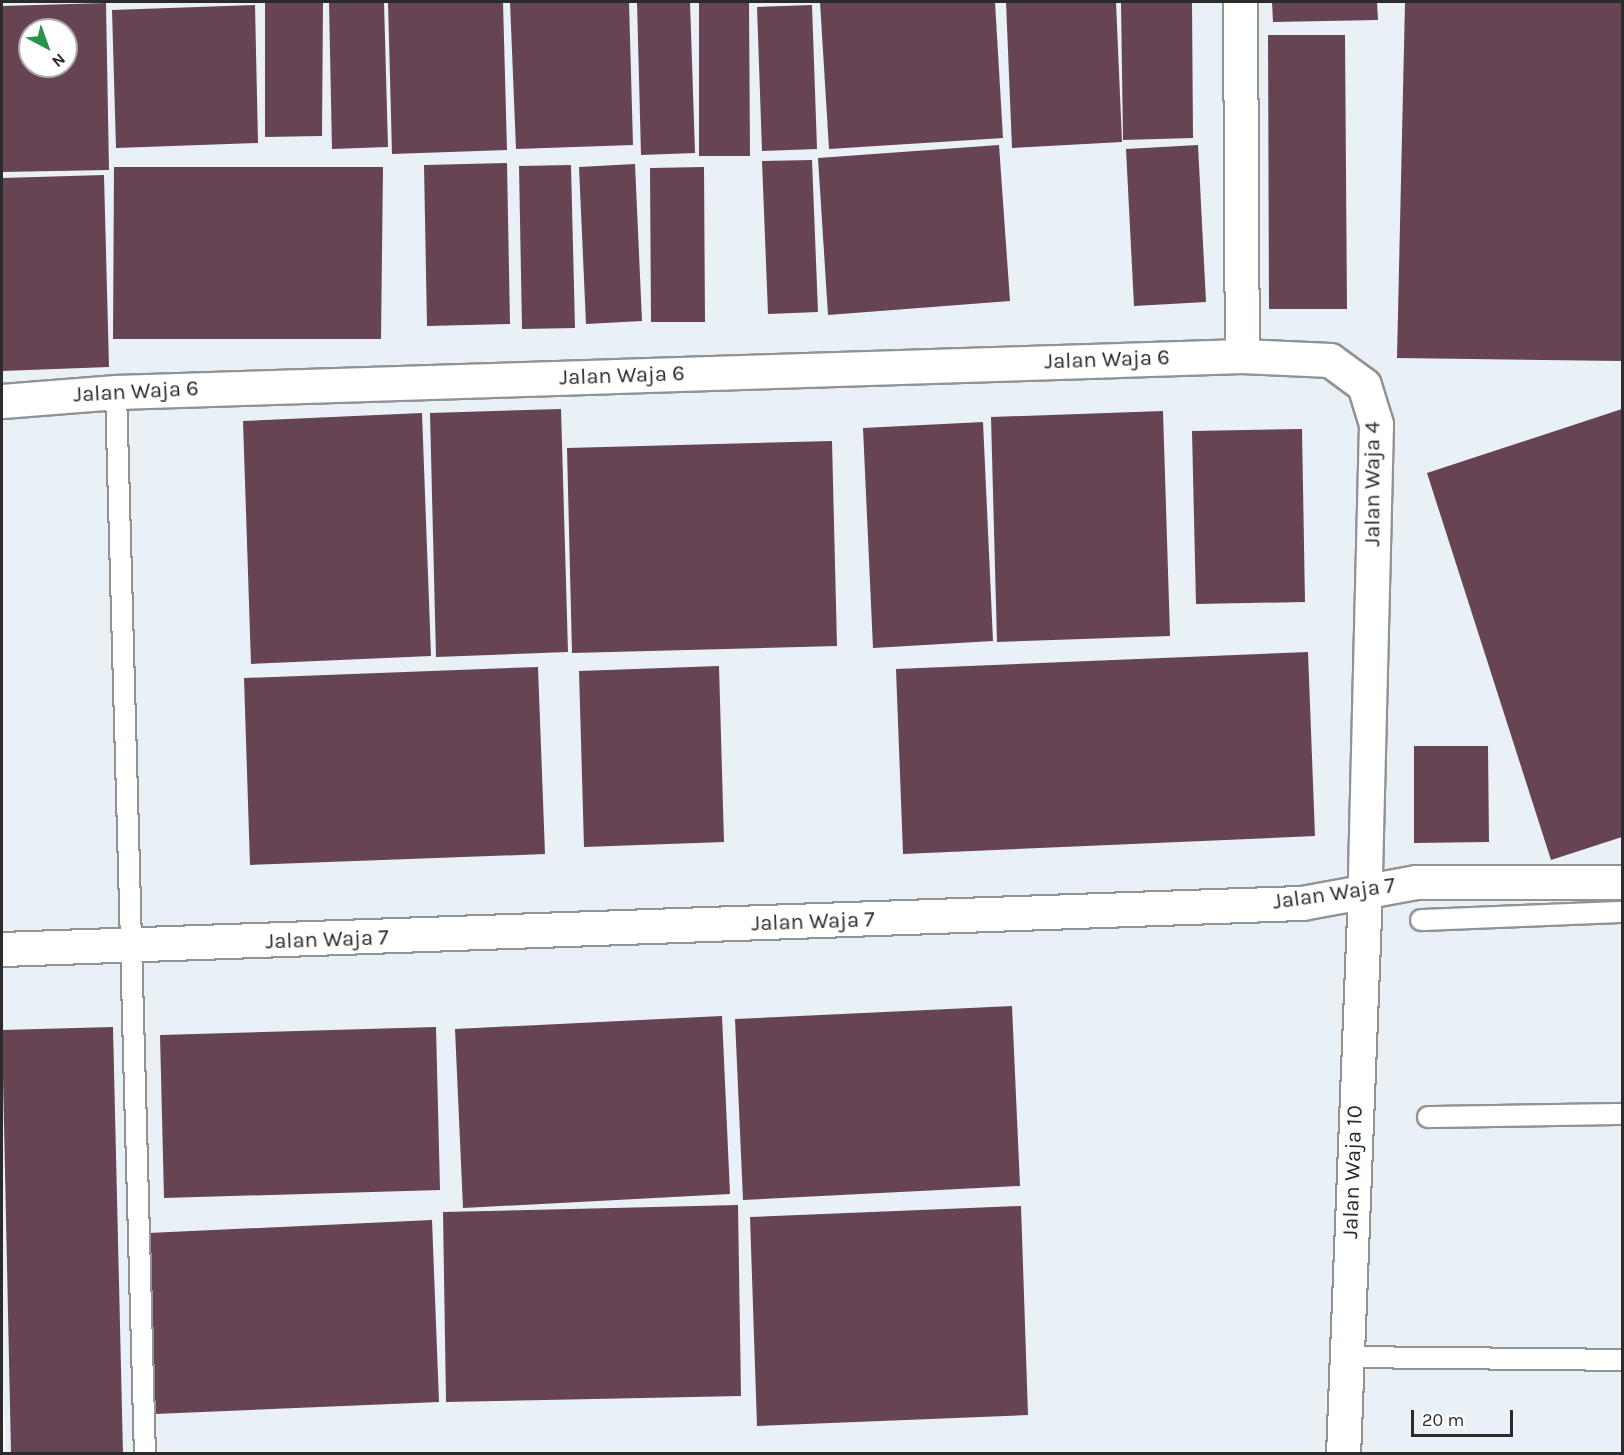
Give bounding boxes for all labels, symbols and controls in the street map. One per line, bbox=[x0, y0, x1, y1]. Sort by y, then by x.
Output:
north arrow bbox=[18, 18, 78, 78]
text: N bbox=[48, 50, 69, 71]
street label: Jalan Waja 6 bbox=[1044, 345, 1170, 375]
street label: Jalan Waja 6 bbox=[559, 361, 685, 391]
street label: Jalan Waja 6 bbox=[73, 376, 199, 408]
street label: Jalan Waja 4 bbox=[1360, 421, 1386, 547]
street label: Jalan Waja 7 bbox=[1271, 872, 1397, 916]
street label: Jalan Waja 7 bbox=[751, 907, 875, 937]
street label: Jalan Waja 7 bbox=[265, 925, 389, 955]
street label: Jalan Waja 10 bbox=[1337, 1105, 1369, 1239]
scale bar bbox=[1414, 1398, 1516, 1436]
text: 20 m bbox=[1422, 1409, 1464, 1431]

